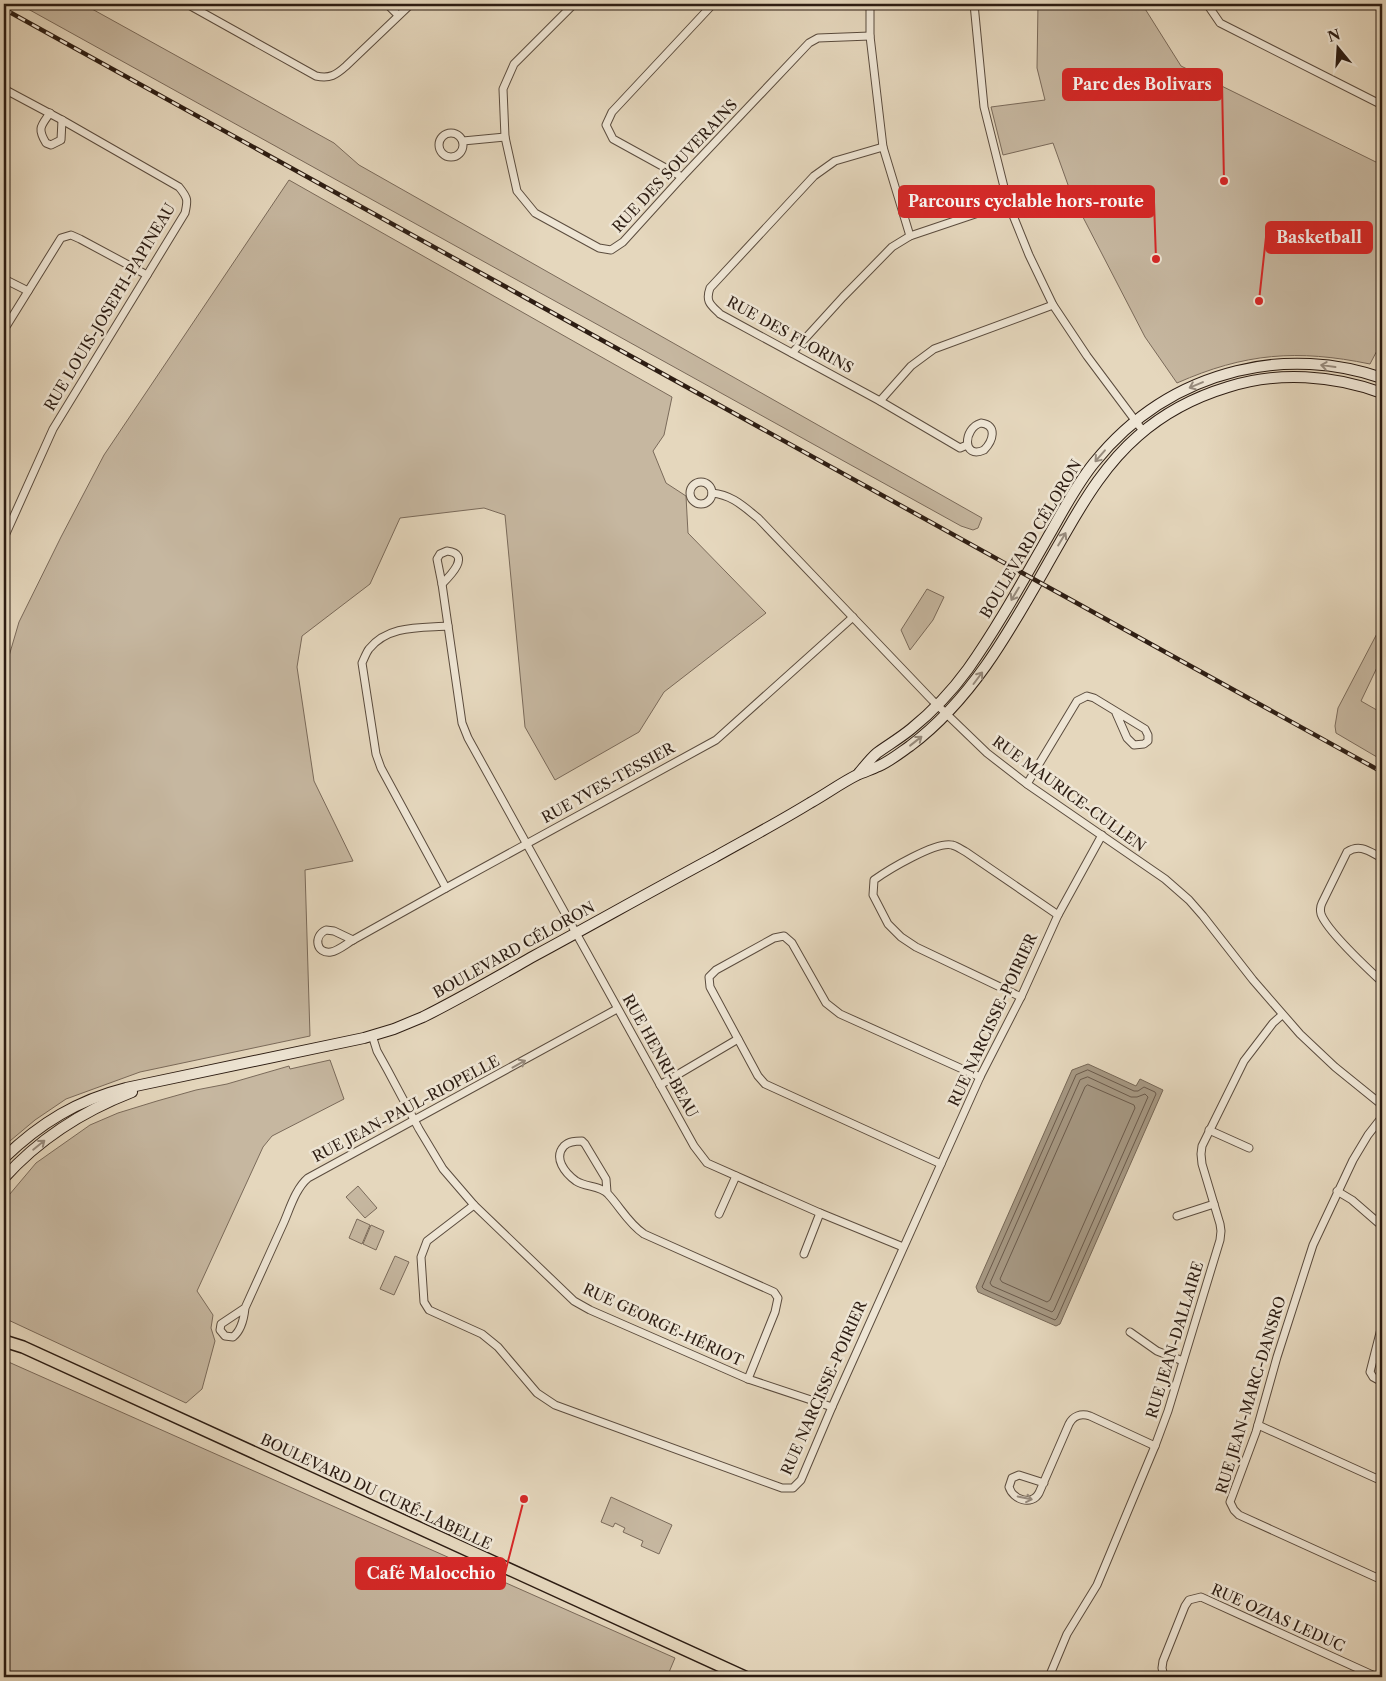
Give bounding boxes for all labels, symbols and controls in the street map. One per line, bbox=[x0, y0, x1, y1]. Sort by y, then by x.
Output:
north arrow bbox=[1314, 22, 1364, 72]
text: N bbox=[1325, 25, 1343, 46]
callout: Parc des Bolivars bbox=[1063, 69, 1222, 100]
text: Parc des Bolivars bbox=[1072, 74, 1212, 94]
street label: RUE DES SOUVERAINS bbox=[608, 95, 741, 236]
callout: Parcours cyclable hors-route bbox=[899, 186, 1154, 217]
text: Parcours cyclable hors-route bbox=[908, 191, 1144, 211]
street label: RUE LOUIS-JOSEPH-PAPINEAU bbox=[40, 199, 179, 414]
callout: Basketball bbox=[1266, 222, 1372, 253]
text: Basketball bbox=[1276, 227, 1362, 247]
street label: RUE DES FLORINS bbox=[724, 292, 857, 377]
one-way arrow bbox=[1321, 361, 1337, 371]
one-way arrow bbox=[1189, 380, 1204, 390]
one-way arrow bbox=[1095, 449, 1106, 462]
street label: BOULEVARD CÉLORON bbox=[976, 456, 1086, 622]
one-way arrow bbox=[1057, 532, 1067, 546]
one-way arrow bbox=[1009, 586, 1019, 600]
one-way arrow bbox=[972, 672, 983, 685]
street label: RUE MAURICE-CULLEN bbox=[989, 732, 1150, 856]
one-way arrow bbox=[909, 736, 922, 747]
street label: RUE YVES-TESSIER bbox=[538, 738, 678, 827]
street label: BOULEVARD CÉLORON bbox=[430, 897, 598, 1002]
street label: RUE NARCISSE-POIRIER bbox=[944, 929, 1042, 1109]
street label: RUE HENRI-BEAU bbox=[619, 991, 702, 1121]
street label: RUE JEAN-PAUL-RIOPELLE bbox=[309, 1051, 503, 1166]
one-way arrow bbox=[511, 1058, 525, 1068]
one-way arrow bbox=[32, 1139, 45, 1150]
street label: RUE JEAN-DALLAIRE bbox=[1142, 1259, 1207, 1421]
street label: RUE GEORGE-HÉRIOT bbox=[580, 1279, 747, 1370]
street label: RUE JEAN-MARC-DANSRO bbox=[1211, 1294, 1290, 1496]
street label: RUE NARCISSE-POIRIER bbox=[776, 1297, 871, 1478]
street label: BOULEVARD DU CURÉ-LABELLE bbox=[258, 1429, 495, 1554]
one-way arrow bbox=[1017, 1494, 1033, 1504]
callout: Café Malocchio bbox=[356, 1558, 505, 1589]
text: Café Malocchio bbox=[367, 1563, 495, 1583]
street label: RUE OZIAS LEDUC bbox=[1208, 1580, 1348, 1656]

